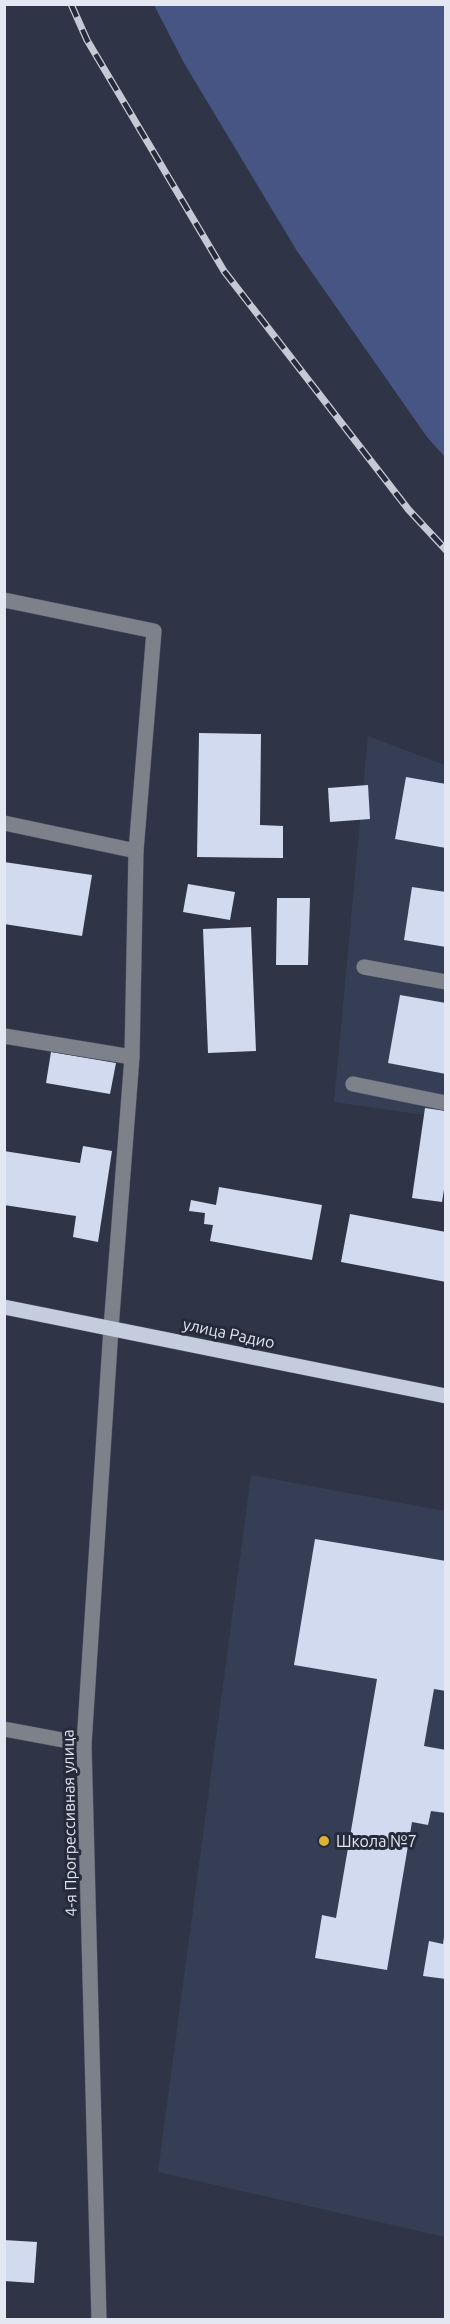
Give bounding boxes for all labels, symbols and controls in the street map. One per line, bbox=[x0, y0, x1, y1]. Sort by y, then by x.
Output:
street label: улица Радио bbox=[181, 1314, 277, 1352]
street label: 4-я Прогрессивная улица bbox=[58, 1729, 80, 1917]
place label: Школа №7 bbox=[336, 1832, 417, 1850]
marker: Школа №7 bbox=[317, 1834, 331, 1848]

